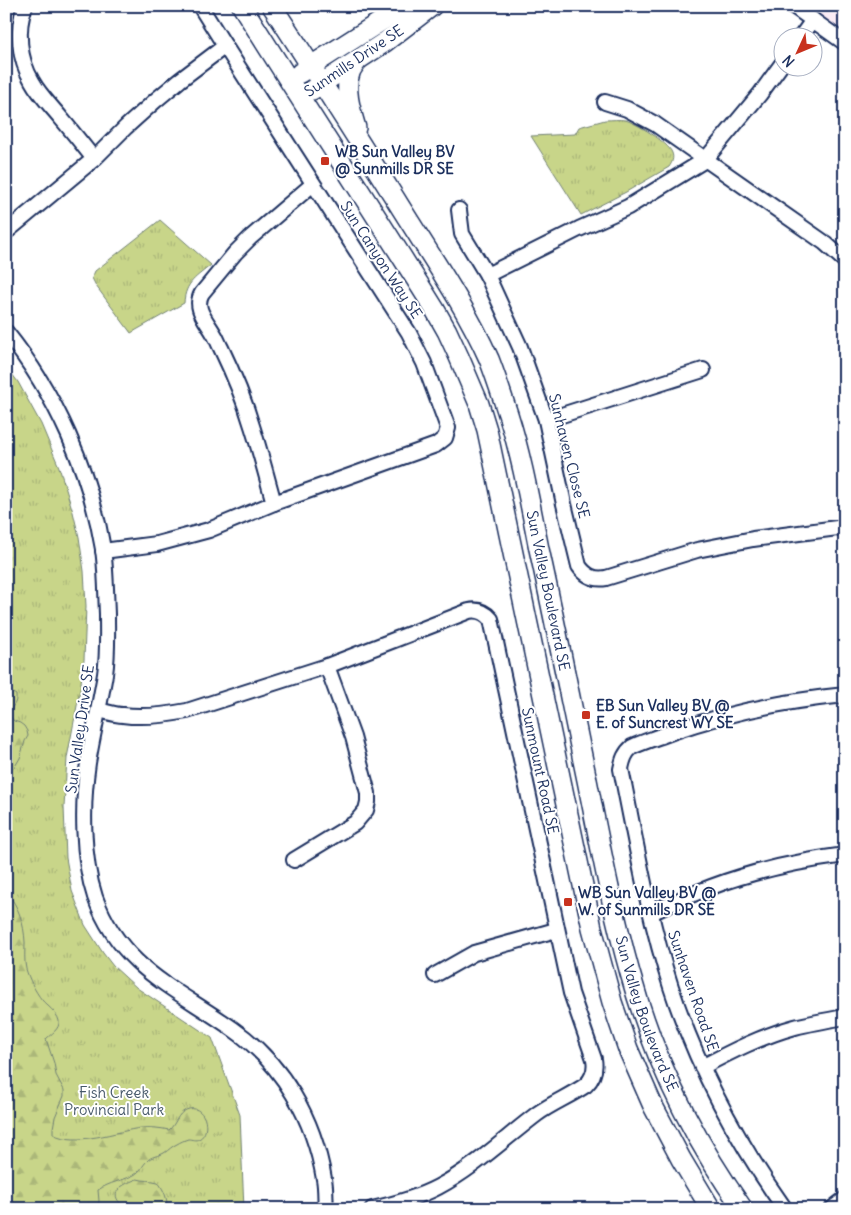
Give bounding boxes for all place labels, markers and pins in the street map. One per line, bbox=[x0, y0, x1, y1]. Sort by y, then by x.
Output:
place label: WB Sun Valley BV @ Sunmills DR SE bbox=[335, 142, 455, 179]
marker: WB Sun Valley BV @ Sunmills DR SE bbox=[319, 155, 331, 167]
place label: EB Sun Valley BV @ E. of Suncrest WY SE bbox=[596, 696, 734, 732]
marker: EB Sun Valley BV @ E. of Suncrest WY SE bbox=[580, 709, 592, 721]
place label: WB Sun Valley BV @ W. of Sunmills DR SE bbox=[578, 883, 716, 919]
marker: WB Sun Valley BV @ W. of Sunmills DR SE bbox=[562, 896, 574, 908]

